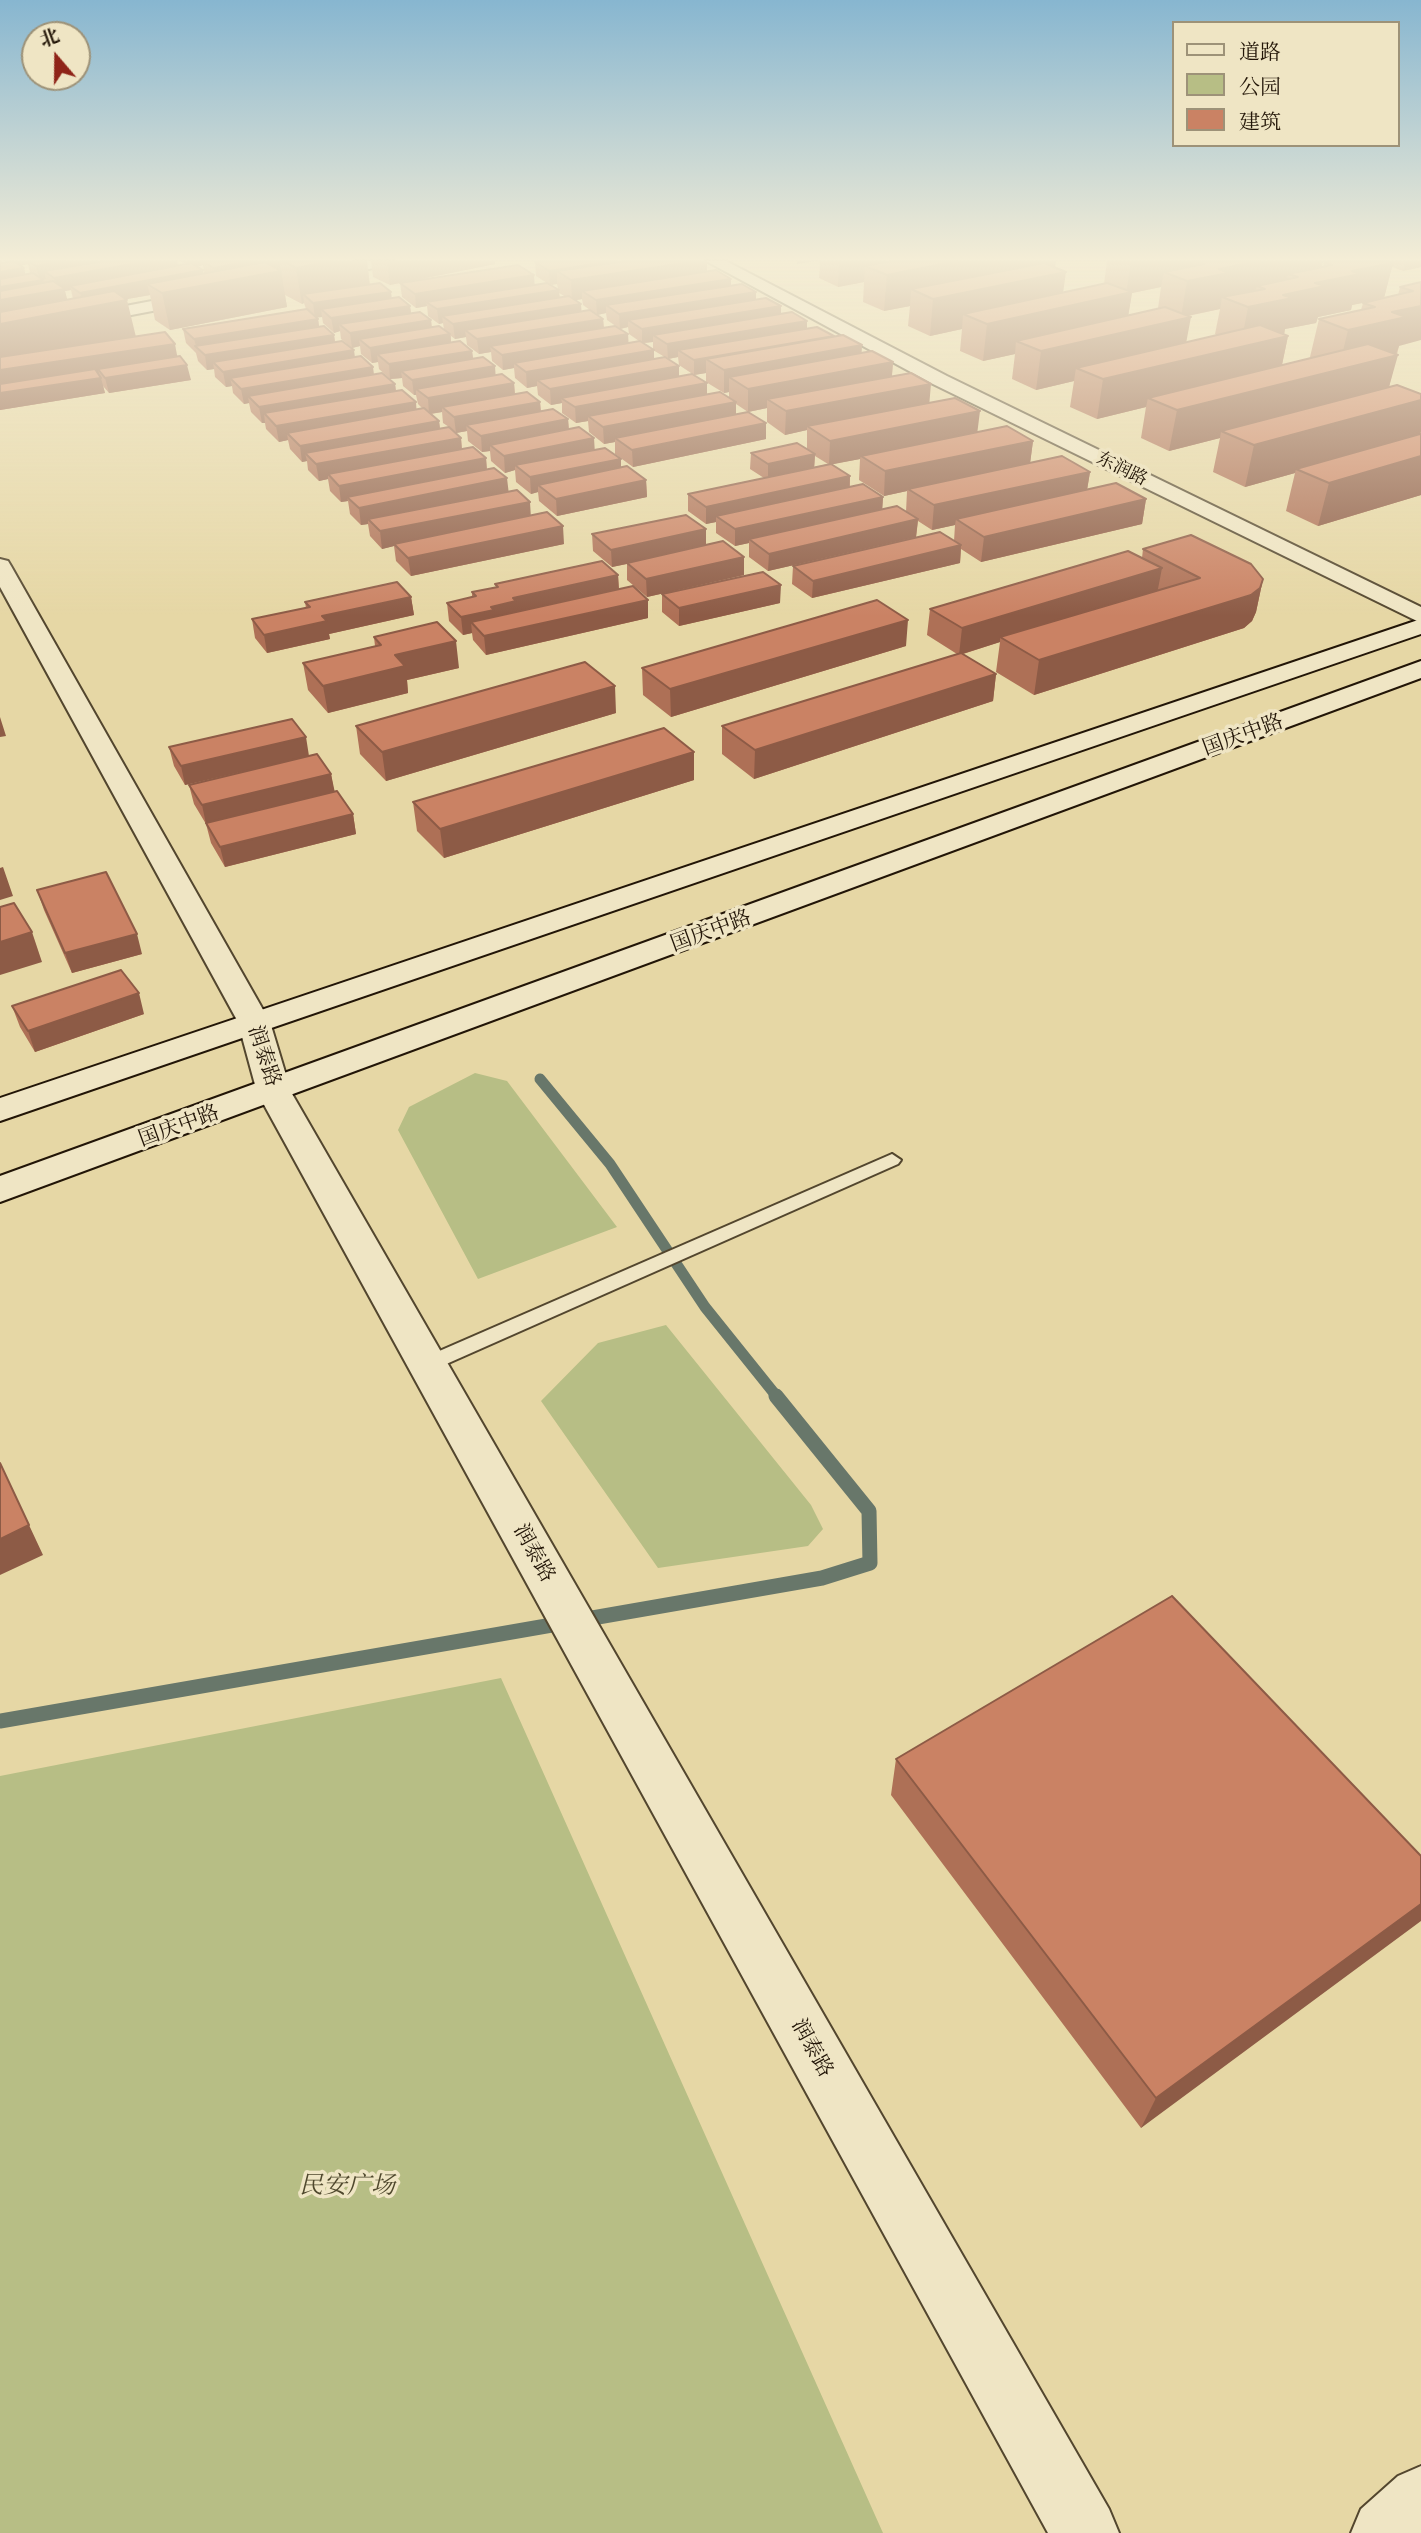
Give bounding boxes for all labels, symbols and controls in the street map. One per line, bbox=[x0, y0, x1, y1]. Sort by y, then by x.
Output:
north arrow bbox=[21, 21, 91, 91]
legend bbox=[1172, 21, 1400, 147]
text: 北 bbox=[36, 24, 62, 52]
text: 道路 bbox=[1239, 39, 1281, 64]
text: 公园 bbox=[1239, 74, 1281, 99]
text: 建筑 bbox=[1239, 109, 1281, 134]
street label: 东润路 bbox=[1093, 447, 1151, 491]
street label: 国庆中路 bbox=[1199, 709, 1287, 761]
street label: 国庆中路 bbox=[667, 905, 755, 957]
street label: 润泰路 bbox=[242, 1022, 286, 1090]
street label: 国庆中路 bbox=[135, 1100, 223, 1152]
street label: 润泰路 bbox=[508, 1519, 560, 1587]
street label: 润泰路 bbox=[786, 2014, 838, 2082]
park label: 民安广场 bbox=[299, 2172, 395, 2200]

